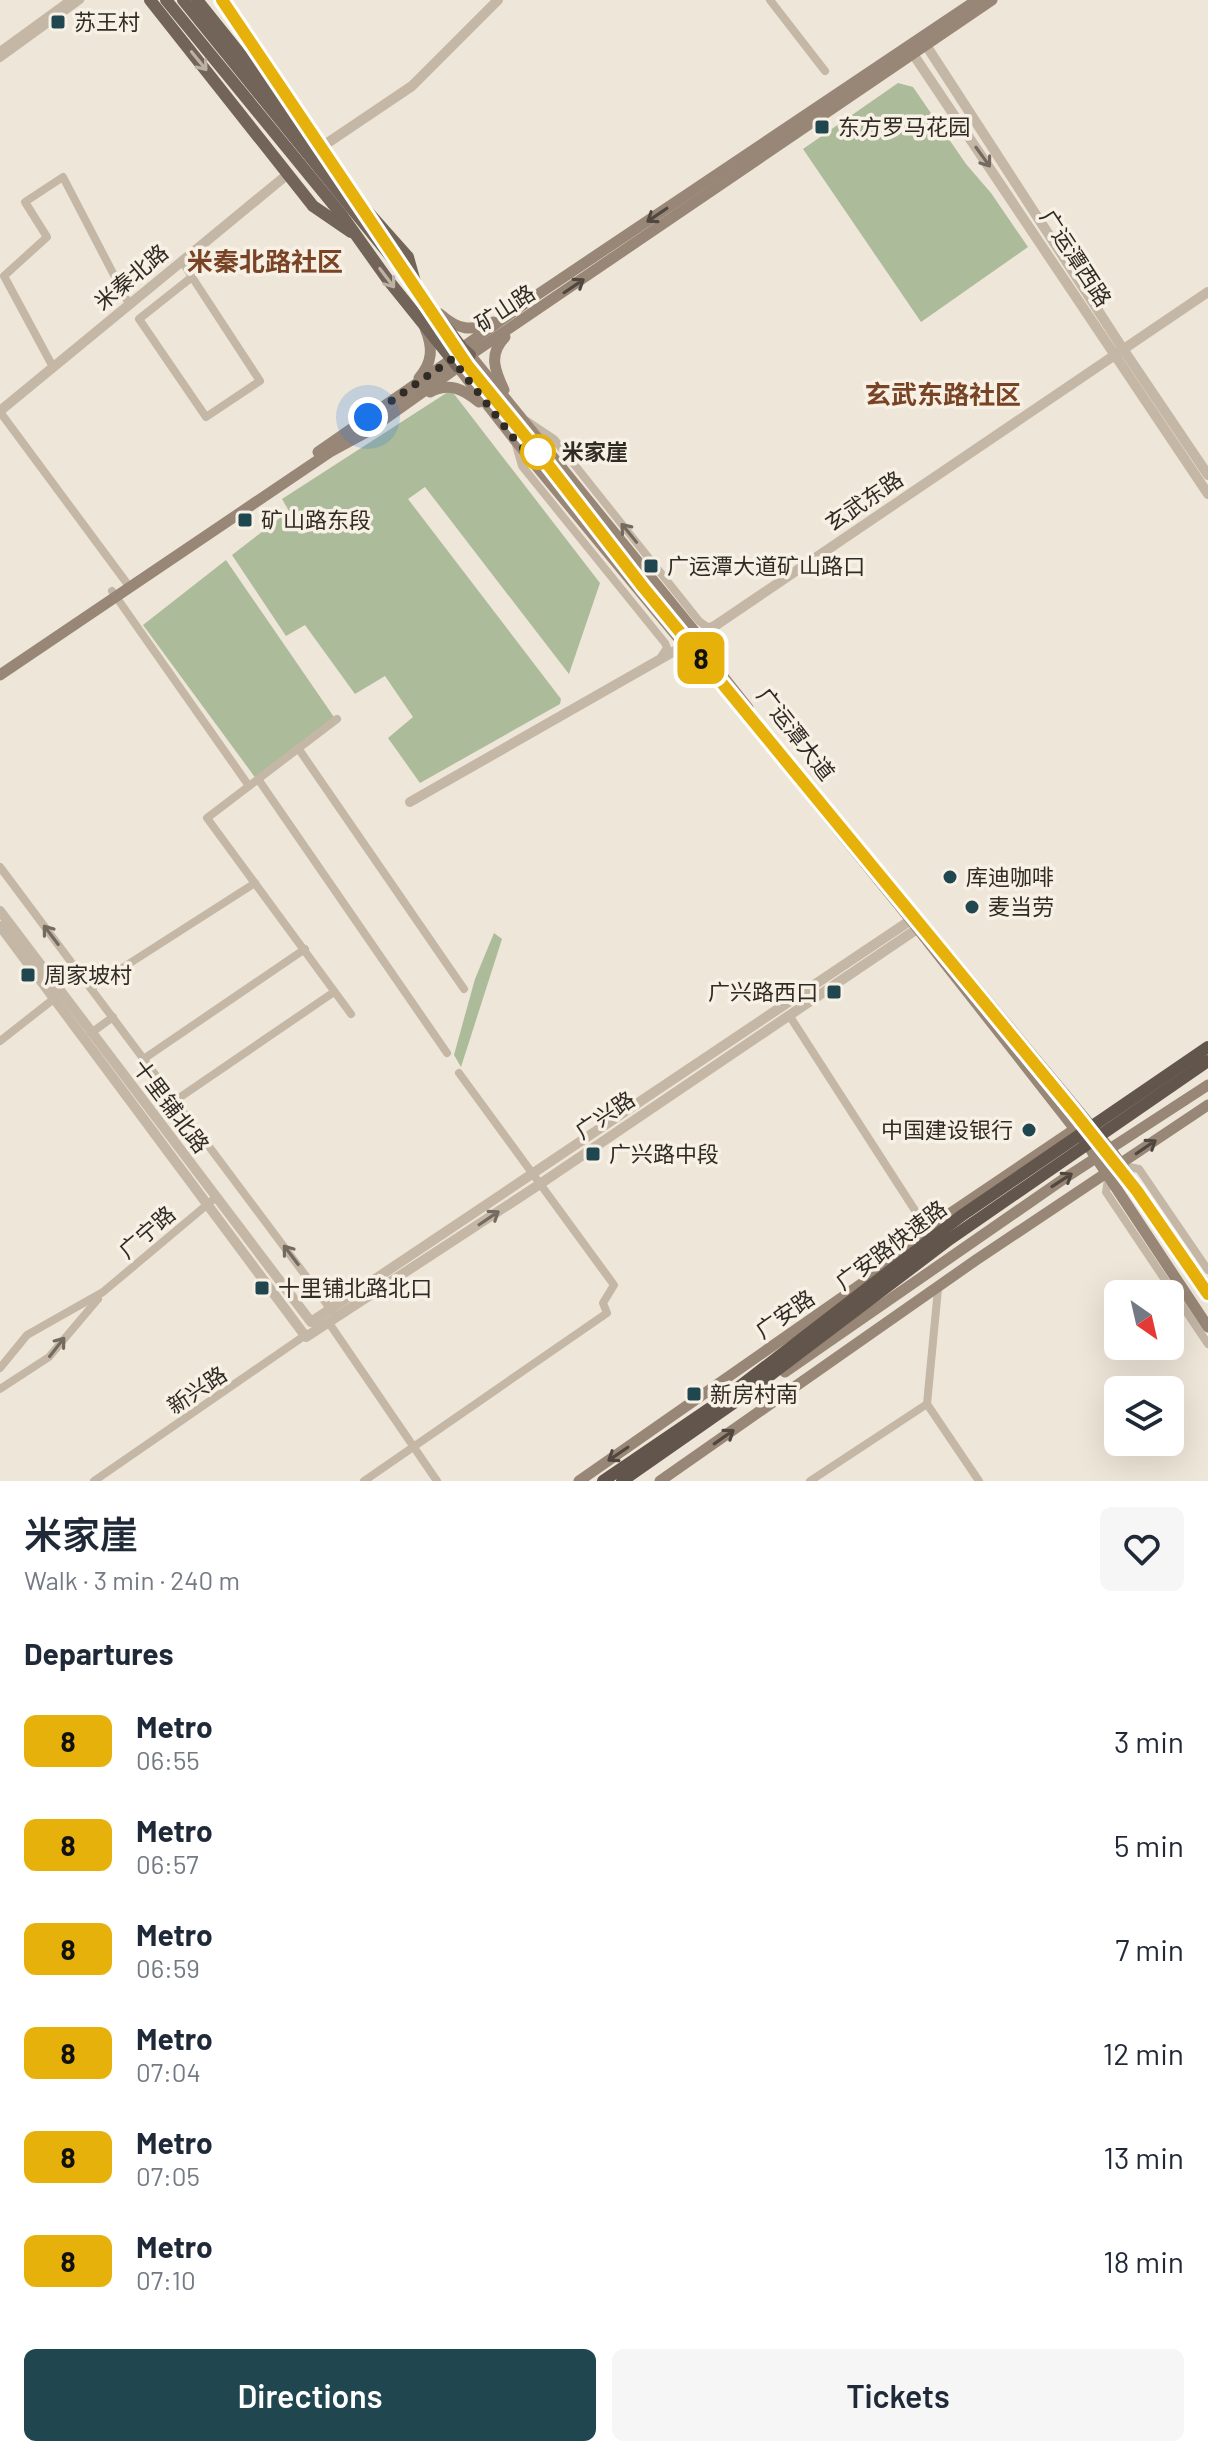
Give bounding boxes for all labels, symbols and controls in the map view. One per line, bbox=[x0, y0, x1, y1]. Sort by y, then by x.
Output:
place label: 苏王村 bbox=[74, 8, 140, 34]
marker: 苏王村 bbox=[49, 13, 67, 31]
one-way arrow bbox=[190, 50, 208, 71]
place label: 东方罗马花园 bbox=[838, 113, 970, 139]
marker: 东方罗马花园 bbox=[813, 118, 831, 136]
one-way arrow bbox=[975, 146, 991, 168]
street label: 广运潭西路 bbox=[1036, 204, 1118, 311]
one-way arrow bbox=[646, 207, 668, 224]
street label: 米秦北路 bbox=[88, 238, 172, 314]
district label: 米秦北路社区 bbox=[187, 245, 343, 276]
one-way arrow bbox=[379, 266, 395, 288]
street label: 矿山路 bbox=[470, 278, 539, 336]
one-way arrow bbox=[562, 278, 585, 294]
district label: 玄武东路社区 bbox=[865, 378, 1021, 409]
your location bbox=[348, 397, 388, 437]
marker: 米家崖 bbox=[521, 435, 555, 469]
place label: 米家崖 bbox=[562, 438, 628, 464]
street label: 玄武东路 bbox=[820, 465, 907, 536]
place label: 矿山路东段 bbox=[261, 506, 371, 532]
marker: 矿山路东段 bbox=[236, 511, 254, 529]
one-way arrow bbox=[621, 523, 638, 544]
place label: 广运潭大道矿山路口 bbox=[667, 552, 865, 578]
marker: 广运潭大道矿山路口 bbox=[642, 557, 660, 575]
line badge: 8 bbox=[675, 632, 727, 684]
text: 8 bbox=[693, 641, 709, 675]
street label: 广运潭大道 bbox=[753, 682, 841, 785]
place label: 库迪咖啡 bbox=[966, 863, 1054, 889]
marker: 库迪咖啡 bbox=[941, 868, 959, 886]
place label: 麦当劳 bbox=[988, 893, 1054, 919]
marker: 麦当劳 bbox=[963, 898, 981, 916]
one-way arrow bbox=[43, 925, 60, 946]
place label: 周家坡村 bbox=[44, 961, 132, 987]
marker: 周家坡村 bbox=[19, 966, 37, 984]
place label: 广兴路西口 bbox=[708, 978, 818, 1004]
marker: 广兴路西口 bbox=[825, 983, 843, 1001]
street label: 十里铺北路 bbox=[128, 1054, 215, 1157]
street label: 广兴路 bbox=[570, 1085, 639, 1143]
place label: 中国建设银行 bbox=[881, 1116, 1013, 1142]
marker: 中国建设银行 bbox=[1020, 1121, 1038, 1139]
one-way arrow bbox=[1134, 1139, 1156, 1155]
place label: 广兴路中段 bbox=[609, 1140, 719, 1166]
marker: 广兴路中段 bbox=[584, 1145, 602, 1163]
one-way arrow bbox=[1051, 1172, 1073, 1189]
street label: 广安路快速路 bbox=[830, 1194, 951, 1294]
street label: 广宁路 bbox=[113, 1200, 180, 1263]
one-way arrow bbox=[477, 1209, 499, 1226]
one-way arrow bbox=[283, 1245, 300, 1266]
place label: 十里铺北路北口 bbox=[278, 1274, 432, 1300]
marker: 十里铺北路北口 bbox=[253, 1279, 271, 1297]
north arrow bbox=[1104, 1280, 1184, 1360]
map controls bbox=[1104, 1280, 1184, 1456]
street label: 广安路 bbox=[750, 1284, 819, 1343]
one-way arrow bbox=[48, 1337, 66, 1358]
street label: 新兴路 bbox=[162, 1360, 231, 1418]
button: layers bbox=[1104, 1376, 1184, 1456]
place label: 新房村南 bbox=[710, 1380, 798, 1406]
marker: 新房村南 bbox=[685, 1385, 703, 1403]
one-way arrow bbox=[712, 1429, 734, 1445]
one-way arrow bbox=[607, 1446, 630, 1462]
button: heart bbox=[1100, 1507, 1184, 1591]
text: 米家崖 bbox=[24, 1511, 138, 1557]
text: Walk · 3 min · 240 m bbox=[24, 1564, 240, 1595]
text: Departures bbox=[24, 1635, 174, 1671]
text: Metro bbox=[136, 1708, 213, 1744]
text: 3 min bbox=[1114, 1723, 1184, 1759]
text: 8 bbox=[60, 1724, 76, 1758]
text: 06:55 bbox=[136, 1744, 200, 1775]
text: Metro bbox=[136, 1812, 213, 1848]
text: 5 min bbox=[1114, 1827, 1184, 1863]
text: 8 bbox=[60, 1828, 76, 1862]
text: 06:57 bbox=[136, 1848, 199, 1879]
text: Metro bbox=[136, 1916, 213, 1952]
text: 7 min bbox=[1115, 1931, 1184, 1967]
text: 8 bbox=[60, 1932, 76, 1966]
text: 06:59 bbox=[136, 1952, 200, 1983]
text: Metro bbox=[136, 2020, 213, 2056]
text: 12 min bbox=[1103, 2035, 1184, 2071]
text: 8 bbox=[60, 2036, 76, 2070]
text: 07:04 bbox=[136, 2056, 201, 2087]
text: Metro bbox=[136, 2124, 213, 2160]
text: 13 min bbox=[1103, 2139, 1184, 2175]
text: 8 bbox=[60, 2140, 76, 2174]
text: 07:05 bbox=[136, 2160, 200, 2191]
text: Metro bbox=[136, 2228, 213, 2264]
text: 18 min bbox=[1103, 2243, 1184, 2279]
text: 8 bbox=[60, 2244, 76, 2278]
text: 07:10 bbox=[136, 2264, 196, 2295]
button: Directions bbox=[24, 2349, 596, 2441]
button: Tickets bbox=[612, 2349, 1184, 2441]

